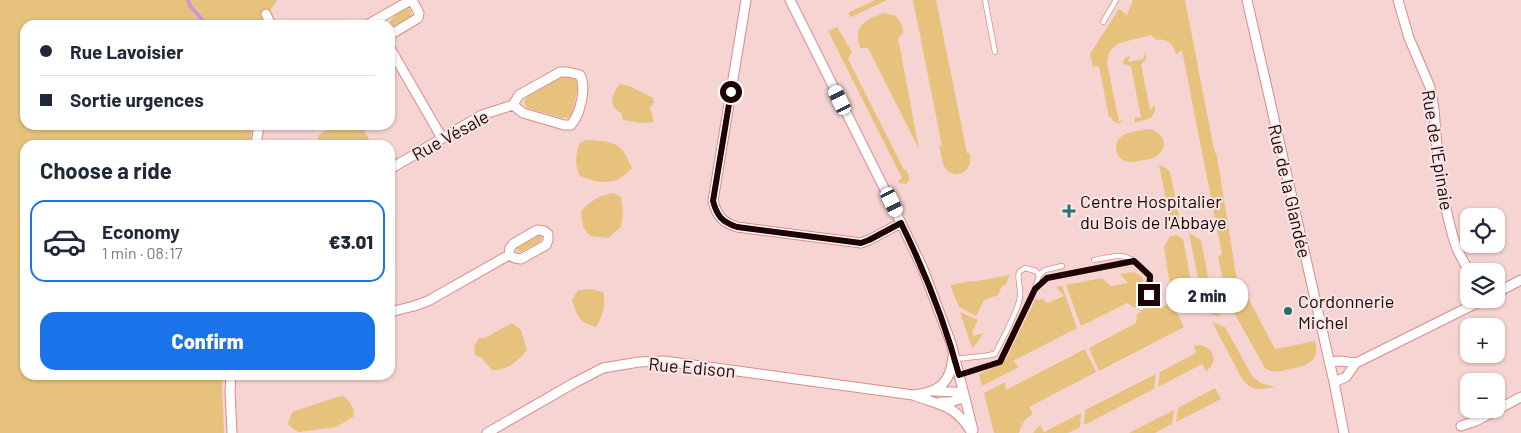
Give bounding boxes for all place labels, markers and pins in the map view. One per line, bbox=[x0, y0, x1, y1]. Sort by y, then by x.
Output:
place label: Centre Hospitalier du Bois de l'Abbaye bbox=[1080, 190, 1227, 233]
marker: Centre Hospitalier du Bois de l'Abbaye bbox=[1062, 204, 1076, 218]
place label: Cordonnerie Michel bbox=[1298, 290, 1394, 333]
marker: Cordonnerie Michel bbox=[1282, 305, 1294, 317]

